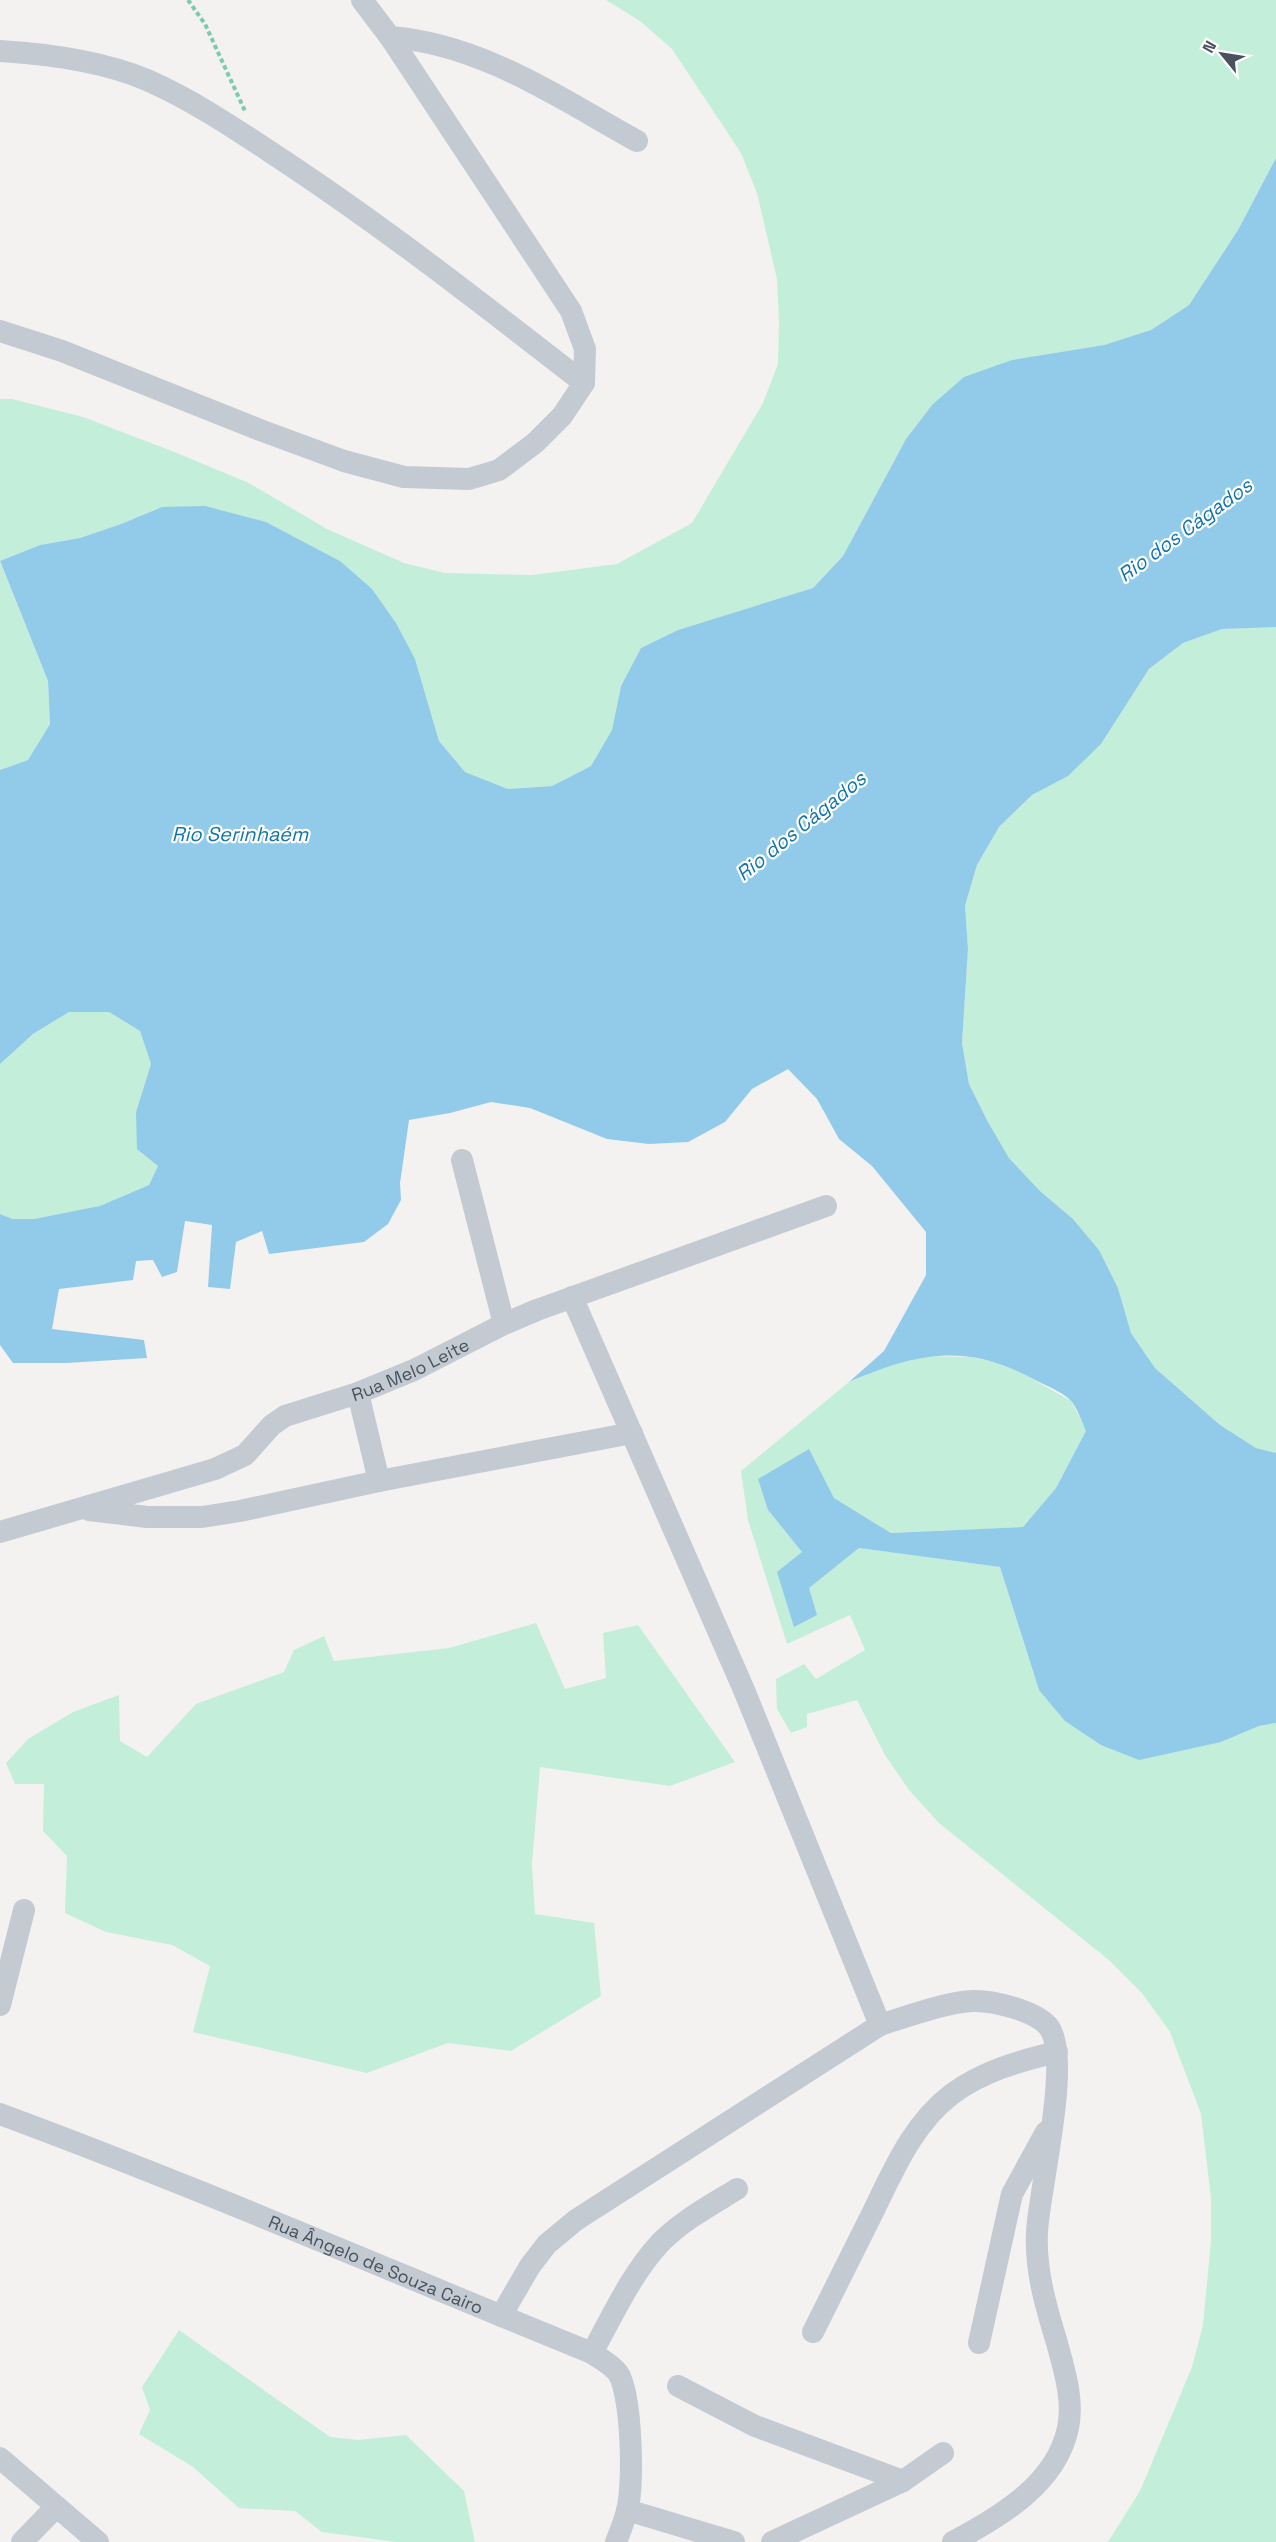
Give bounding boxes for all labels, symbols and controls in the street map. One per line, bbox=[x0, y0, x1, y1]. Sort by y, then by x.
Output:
north arrow bbox=[1192, 24, 1252, 84]
text: N bbox=[1198, 37, 1221, 57]
water label: Rio dos Cágados bbox=[1113, 472, 1258, 587]
water label: Rio dos Cágados bbox=[731, 765, 872, 886]
water label: Rio Serinhaém bbox=[172, 821, 309, 847]
street label: Rua Melo Leite bbox=[348, 1332, 473, 1406]
street label: Rua Ângelo de Souza Cairo bbox=[265, 2209, 487, 2319]

